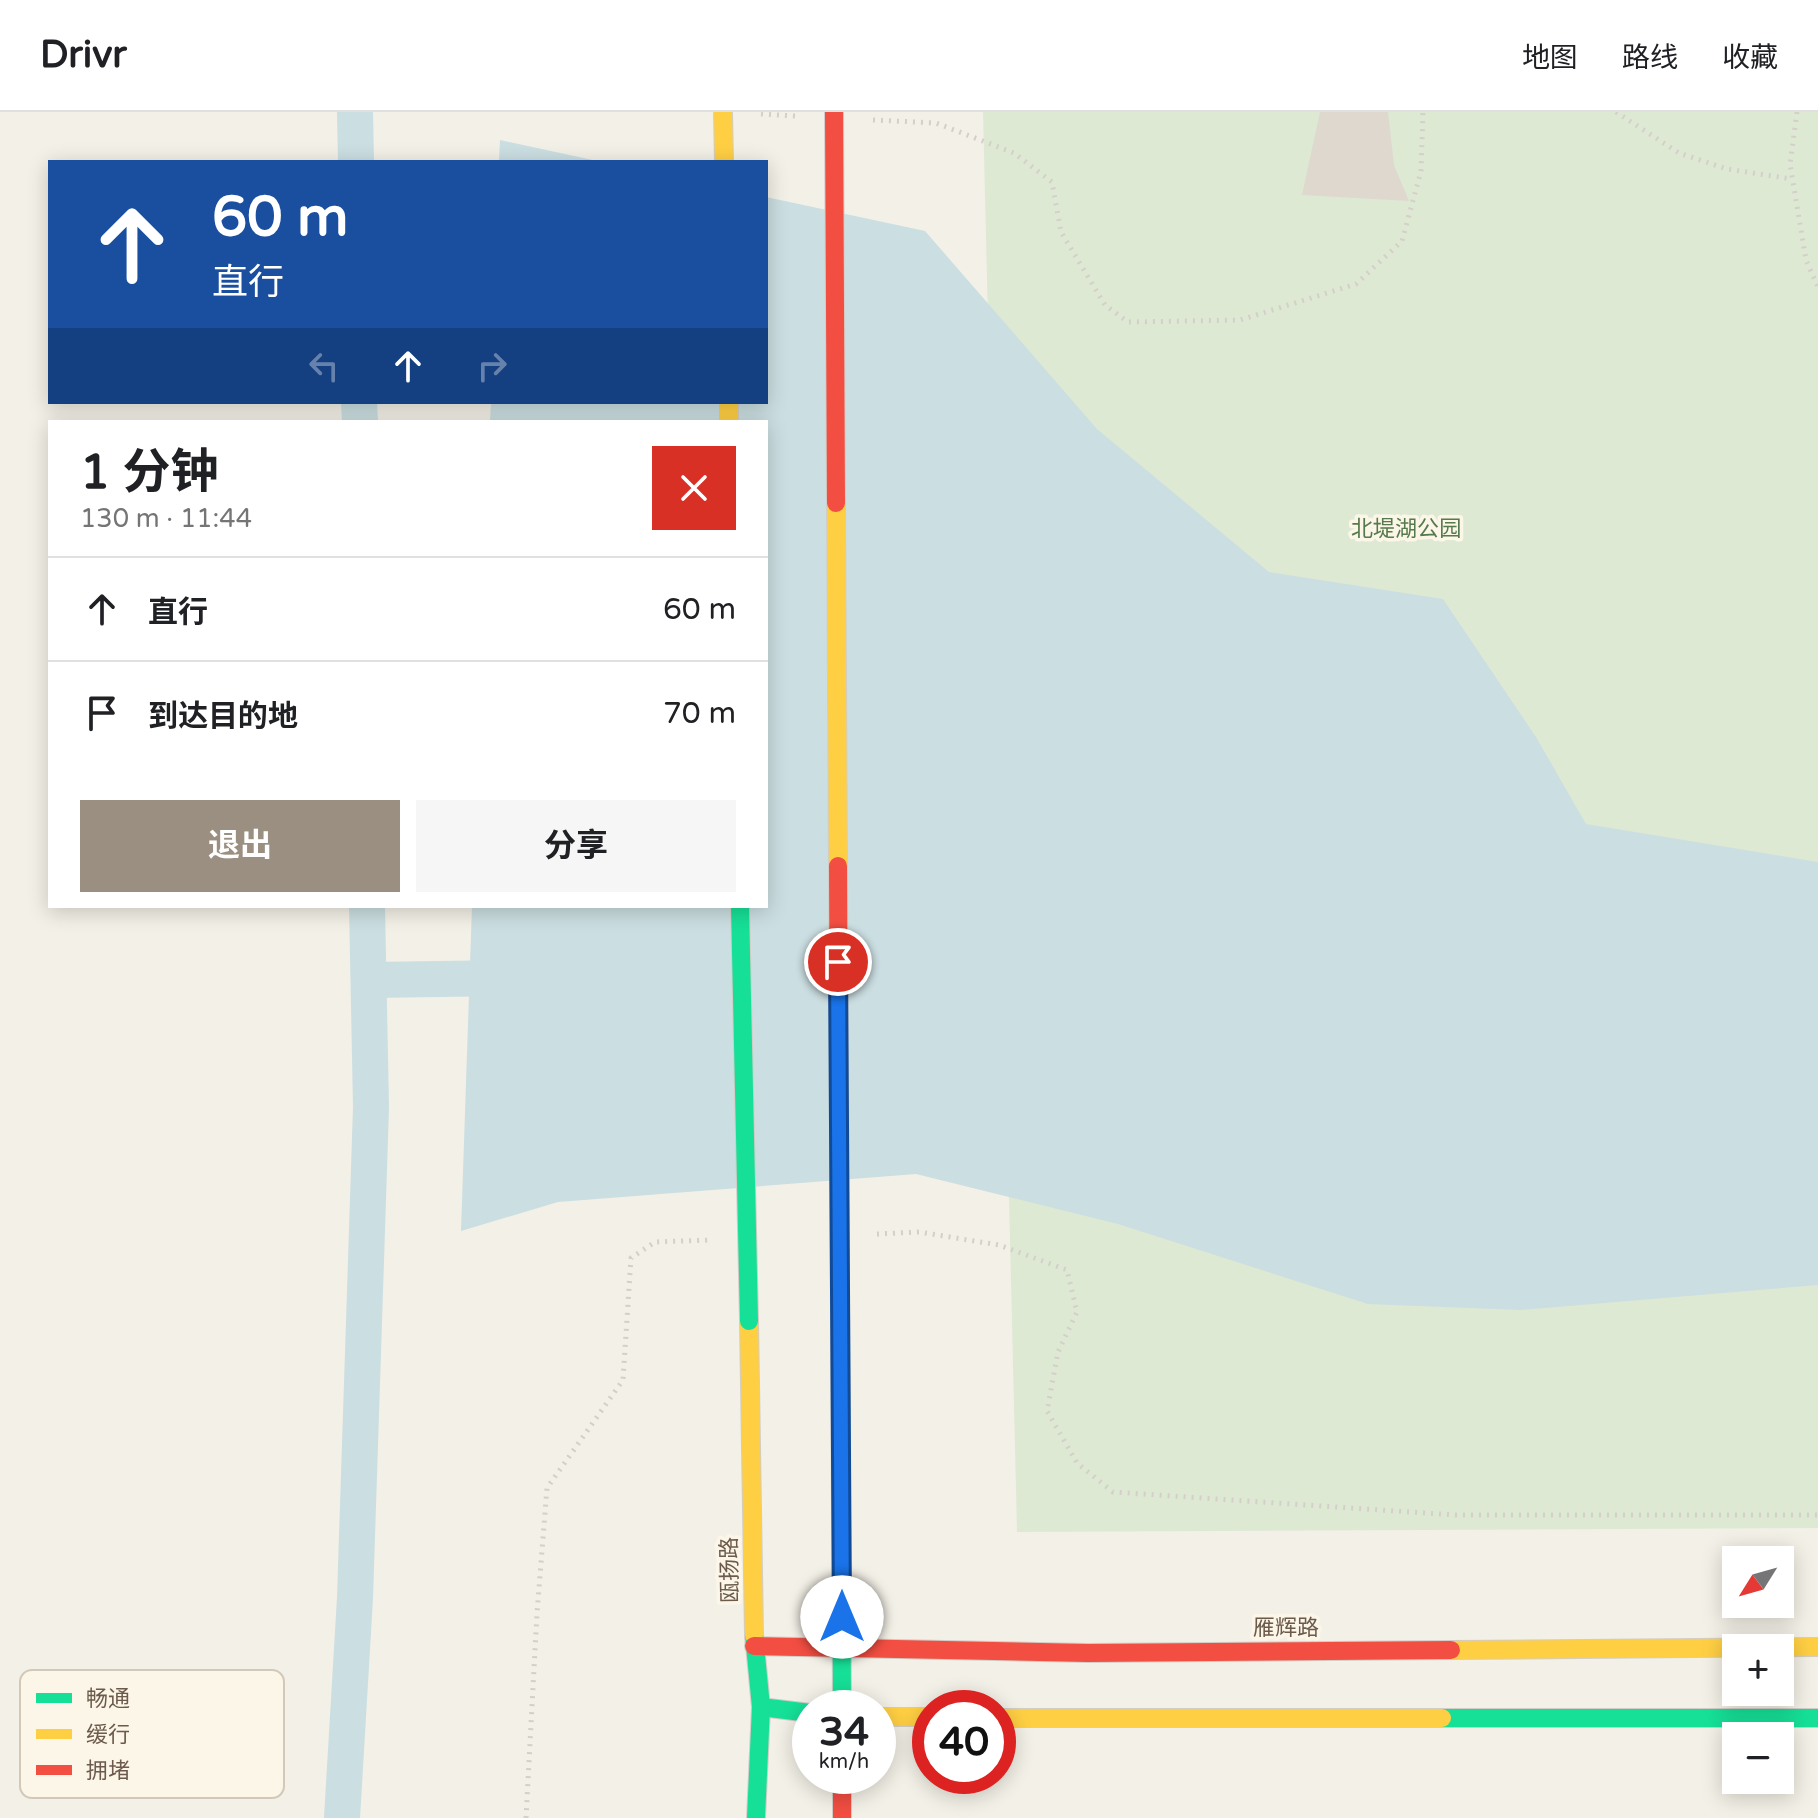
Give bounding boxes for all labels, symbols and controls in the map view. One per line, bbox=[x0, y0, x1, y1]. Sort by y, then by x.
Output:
text: Drivr bbox=[40, 32, 127, 78]
text: 地图 bbox=[1522, 41, 1578, 75]
text: 路线 bbox=[1622, 41, 1678, 75]
text: 收藏 bbox=[1722, 41, 1778, 75]
text: 60 m bbox=[212, 184, 348, 251]
icon: ahead bbox=[80, 192, 184, 296]
text: 直行 bbox=[212, 261, 284, 304]
icon: left bbox=[302, 344, 346, 388]
icon: ahead bbox=[386, 344, 430, 388]
icon: right bbox=[470, 344, 514, 388]
text: 1 分钟 bbox=[80, 444, 219, 502]
button: close bbox=[652, 446, 736, 530]
text: 130 m · 11:44 bbox=[80, 503, 252, 534]
park label: 北堤湖公园 bbox=[1351, 516, 1461, 542]
icon: ahead bbox=[80, 587, 124, 631]
text: 60 m bbox=[663, 591, 736, 628]
text: 直行 bbox=[148, 594, 208, 631]
icon: arrive bbox=[80, 691, 124, 735]
text: 70 m bbox=[663, 695, 736, 732]
text: 到达目的地 bbox=[148, 698, 298, 735]
button: 退出 bbox=[80, 800, 400, 892]
button: 分享 bbox=[416, 800, 736, 892]
pin bbox=[804, 928, 872, 996]
icon: arrive bbox=[816, 940, 860, 984]
street label: 瓯扬路 bbox=[716, 1537, 744, 1603]
north arrow bbox=[1722, 1546, 1794, 1618]
map controls bbox=[1722, 1546, 1794, 1794]
position arrow bbox=[800, 1575, 884, 1659]
street label: 雁辉路 bbox=[1253, 1615, 1319, 1641]
button: + bbox=[1722, 1634, 1794, 1706]
legend bbox=[20, 1670, 284, 1798]
text: 畅通 bbox=[86, 1686, 130, 1712]
speed limit sign: 40 bbox=[912, 1690, 1016, 1794]
text: 34 bbox=[819, 1708, 869, 1756]
text: 缓行 bbox=[86, 1722, 130, 1748]
button: − bbox=[1722, 1722, 1794, 1794]
text: km/h bbox=[819, 1750, 869, 1774]
text: 拥堵 bbox=[86, 1758, 130, 1784]

